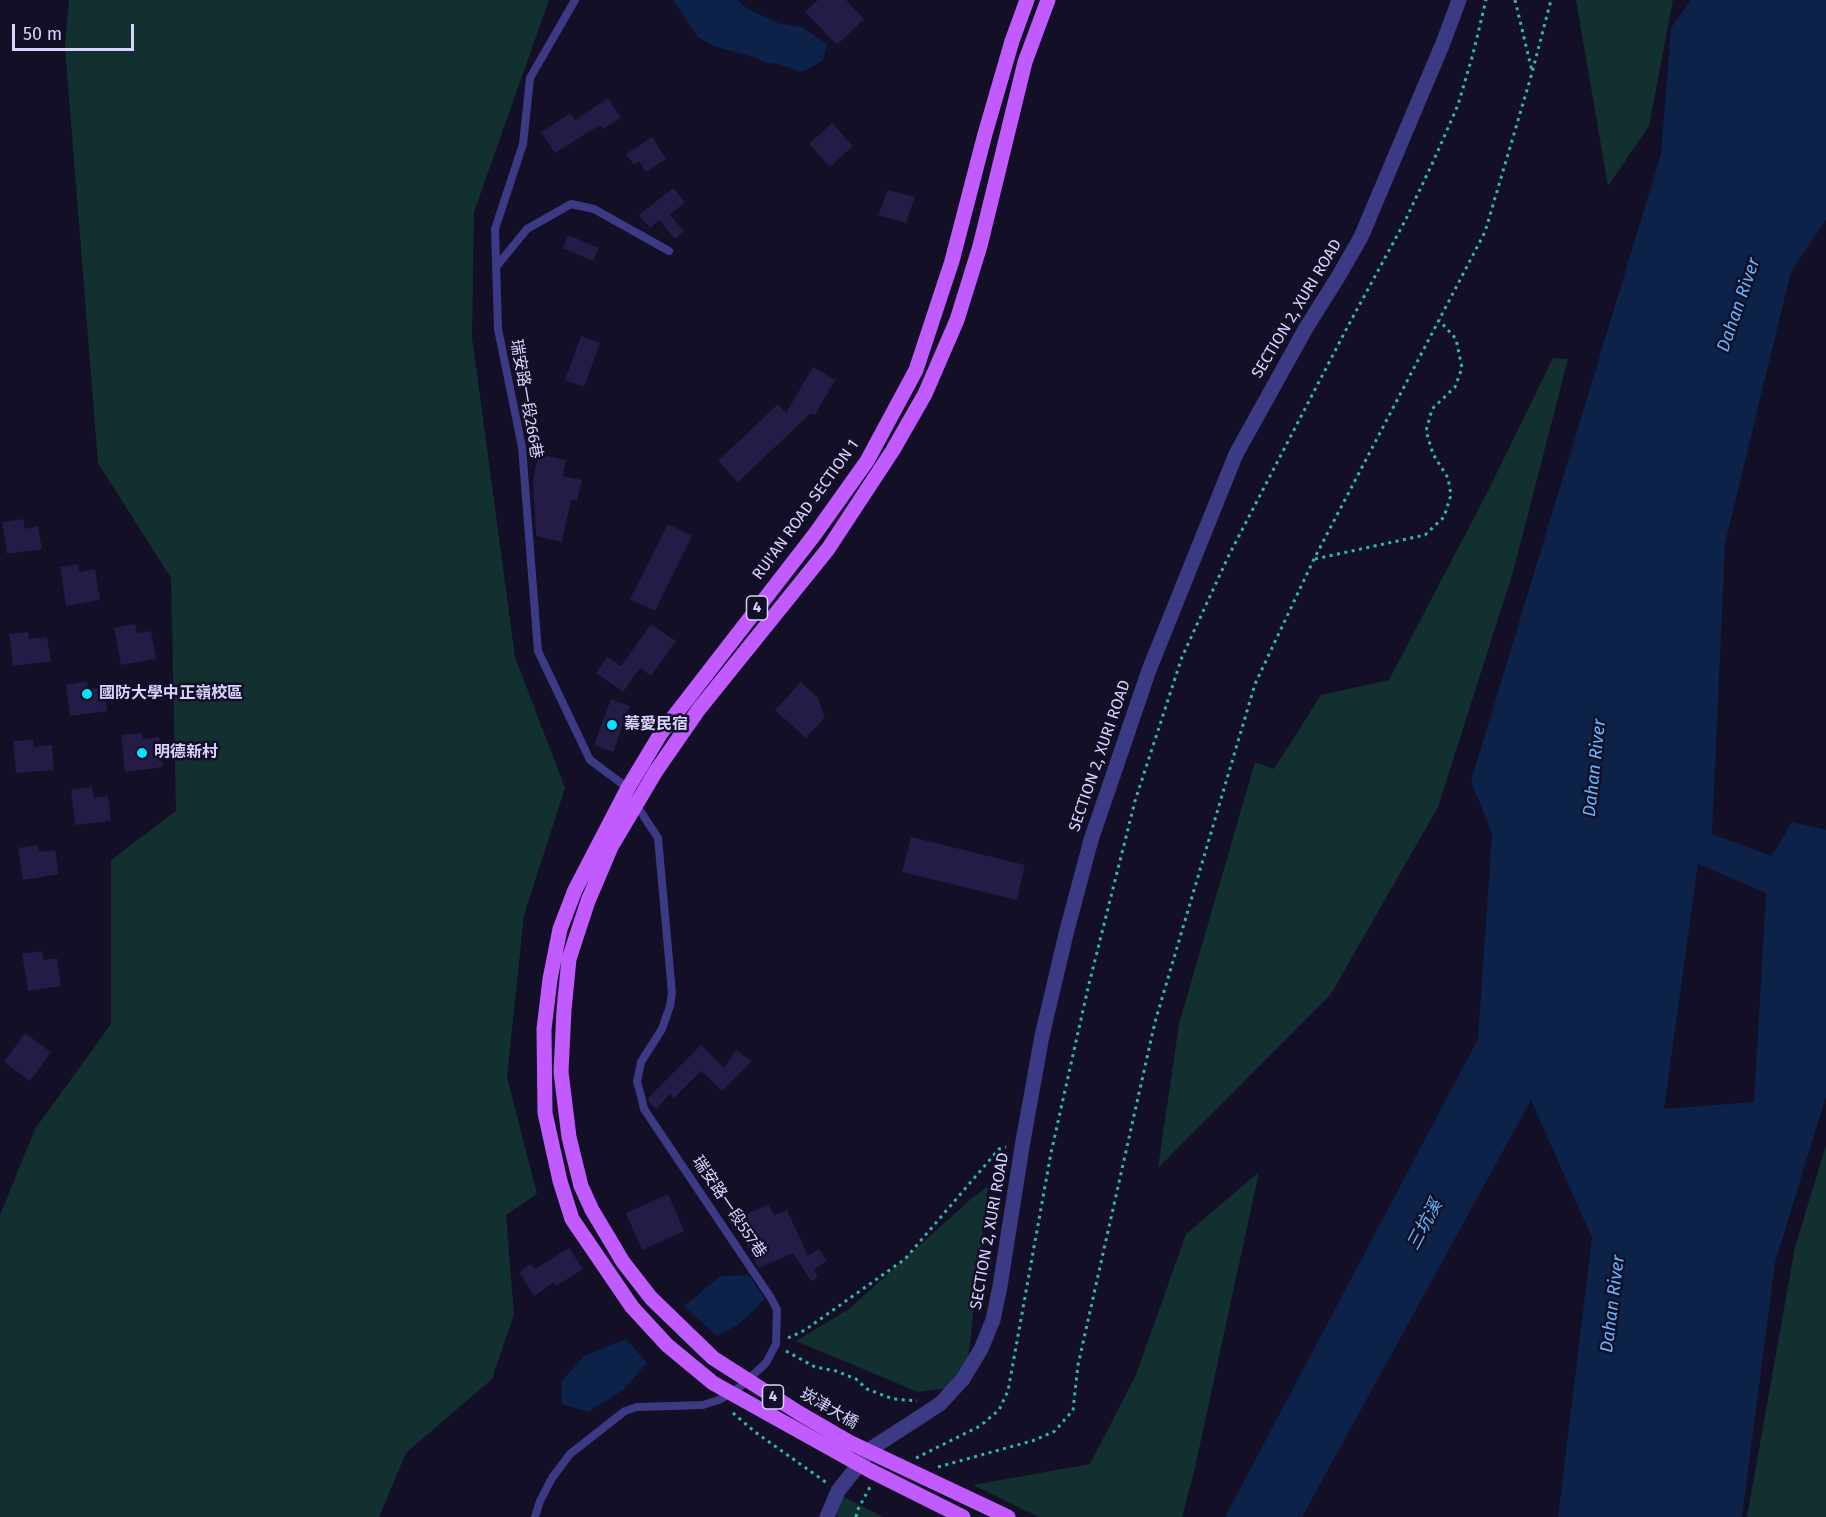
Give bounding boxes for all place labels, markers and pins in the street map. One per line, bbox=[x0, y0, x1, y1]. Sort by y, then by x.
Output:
place label: 國防大學中正嶺校區 bbox=[99, 684, 243, 704]
marker: 國防大學中正嶺校區 bbox=[80, 687, 94, 701]
place label: 蓁愛民宿 bbox=[624, 715, 688, 735]
marker: 蓁愛民宿 bbox=[605, 718, 619, 732]
place label: 明德新村 bbox=[154, 743, 218, 763]
marker: 明德新村 bbox=[135, 746, 149, 760]

